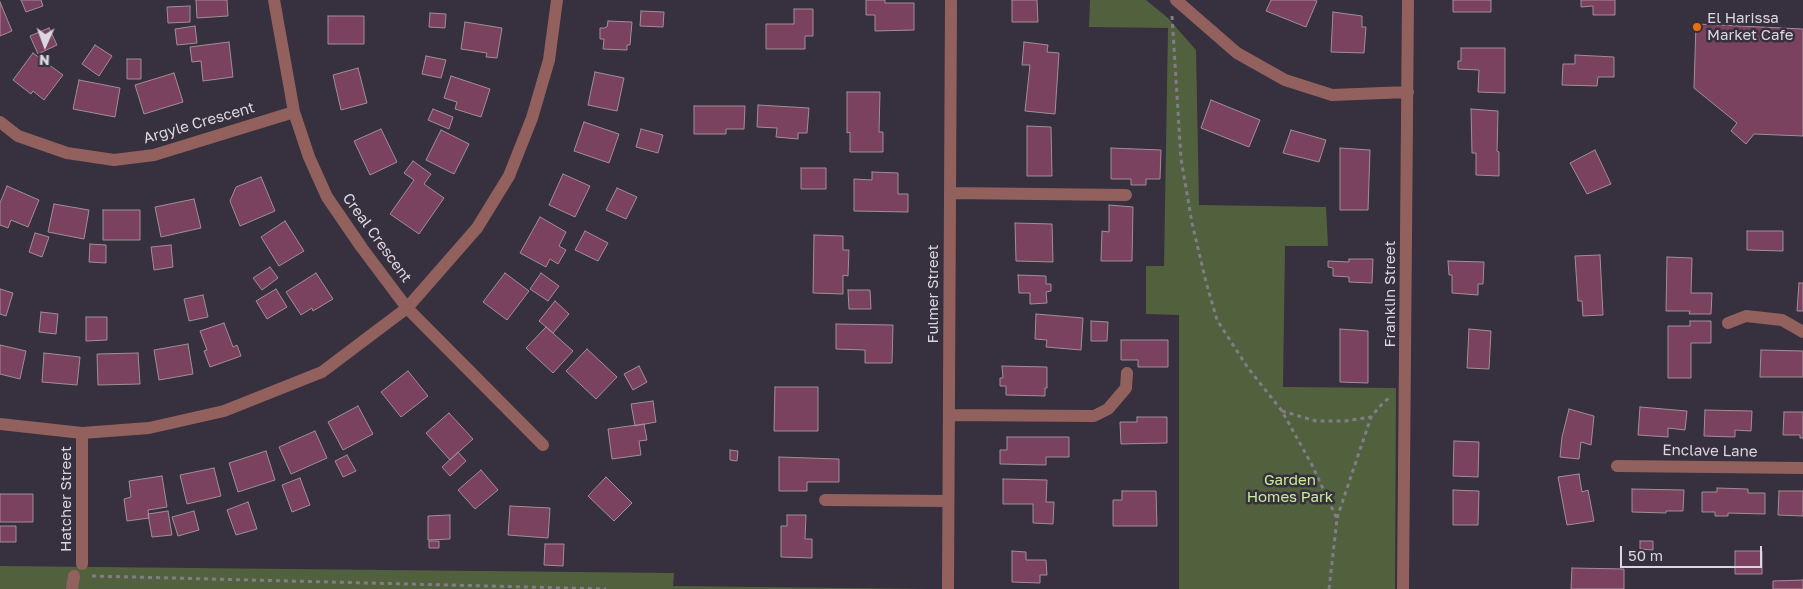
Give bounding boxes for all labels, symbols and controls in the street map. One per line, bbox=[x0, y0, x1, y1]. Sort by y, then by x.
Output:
place label: El Harissa Market Cafe bbox=[1707, 9, 1794, 44]
north arrow bbox=[20, 20, 70, 70]
marker: El Harissa Market Cafe bbox=[1691, 21, 1703, 33]
text: N bbox=[39, 52, 50, 69]
street label: Argyle Crescent bbox=[141, 99, 257, 147]
street label: Creal Crescent bbox=[339, 190, 415, 286]
street label: Franklin Street bbox=[1381, 241, 1399, 347]
street label: Fulmer Street bbox=[924, 245, 942, 343]
street label: Enclave Lane bbox=[1662, 441, 1758, 461]
street label: Hatcher Street bbox=[57, 446, 75, 552]
park label: Garden Homes Park bbox=[1247, 471, 1333, 506]
scale bar bbox=[1623, 536, 1766, 568]
text: 50 m bbox=[1628, 546, 1663, 564]

